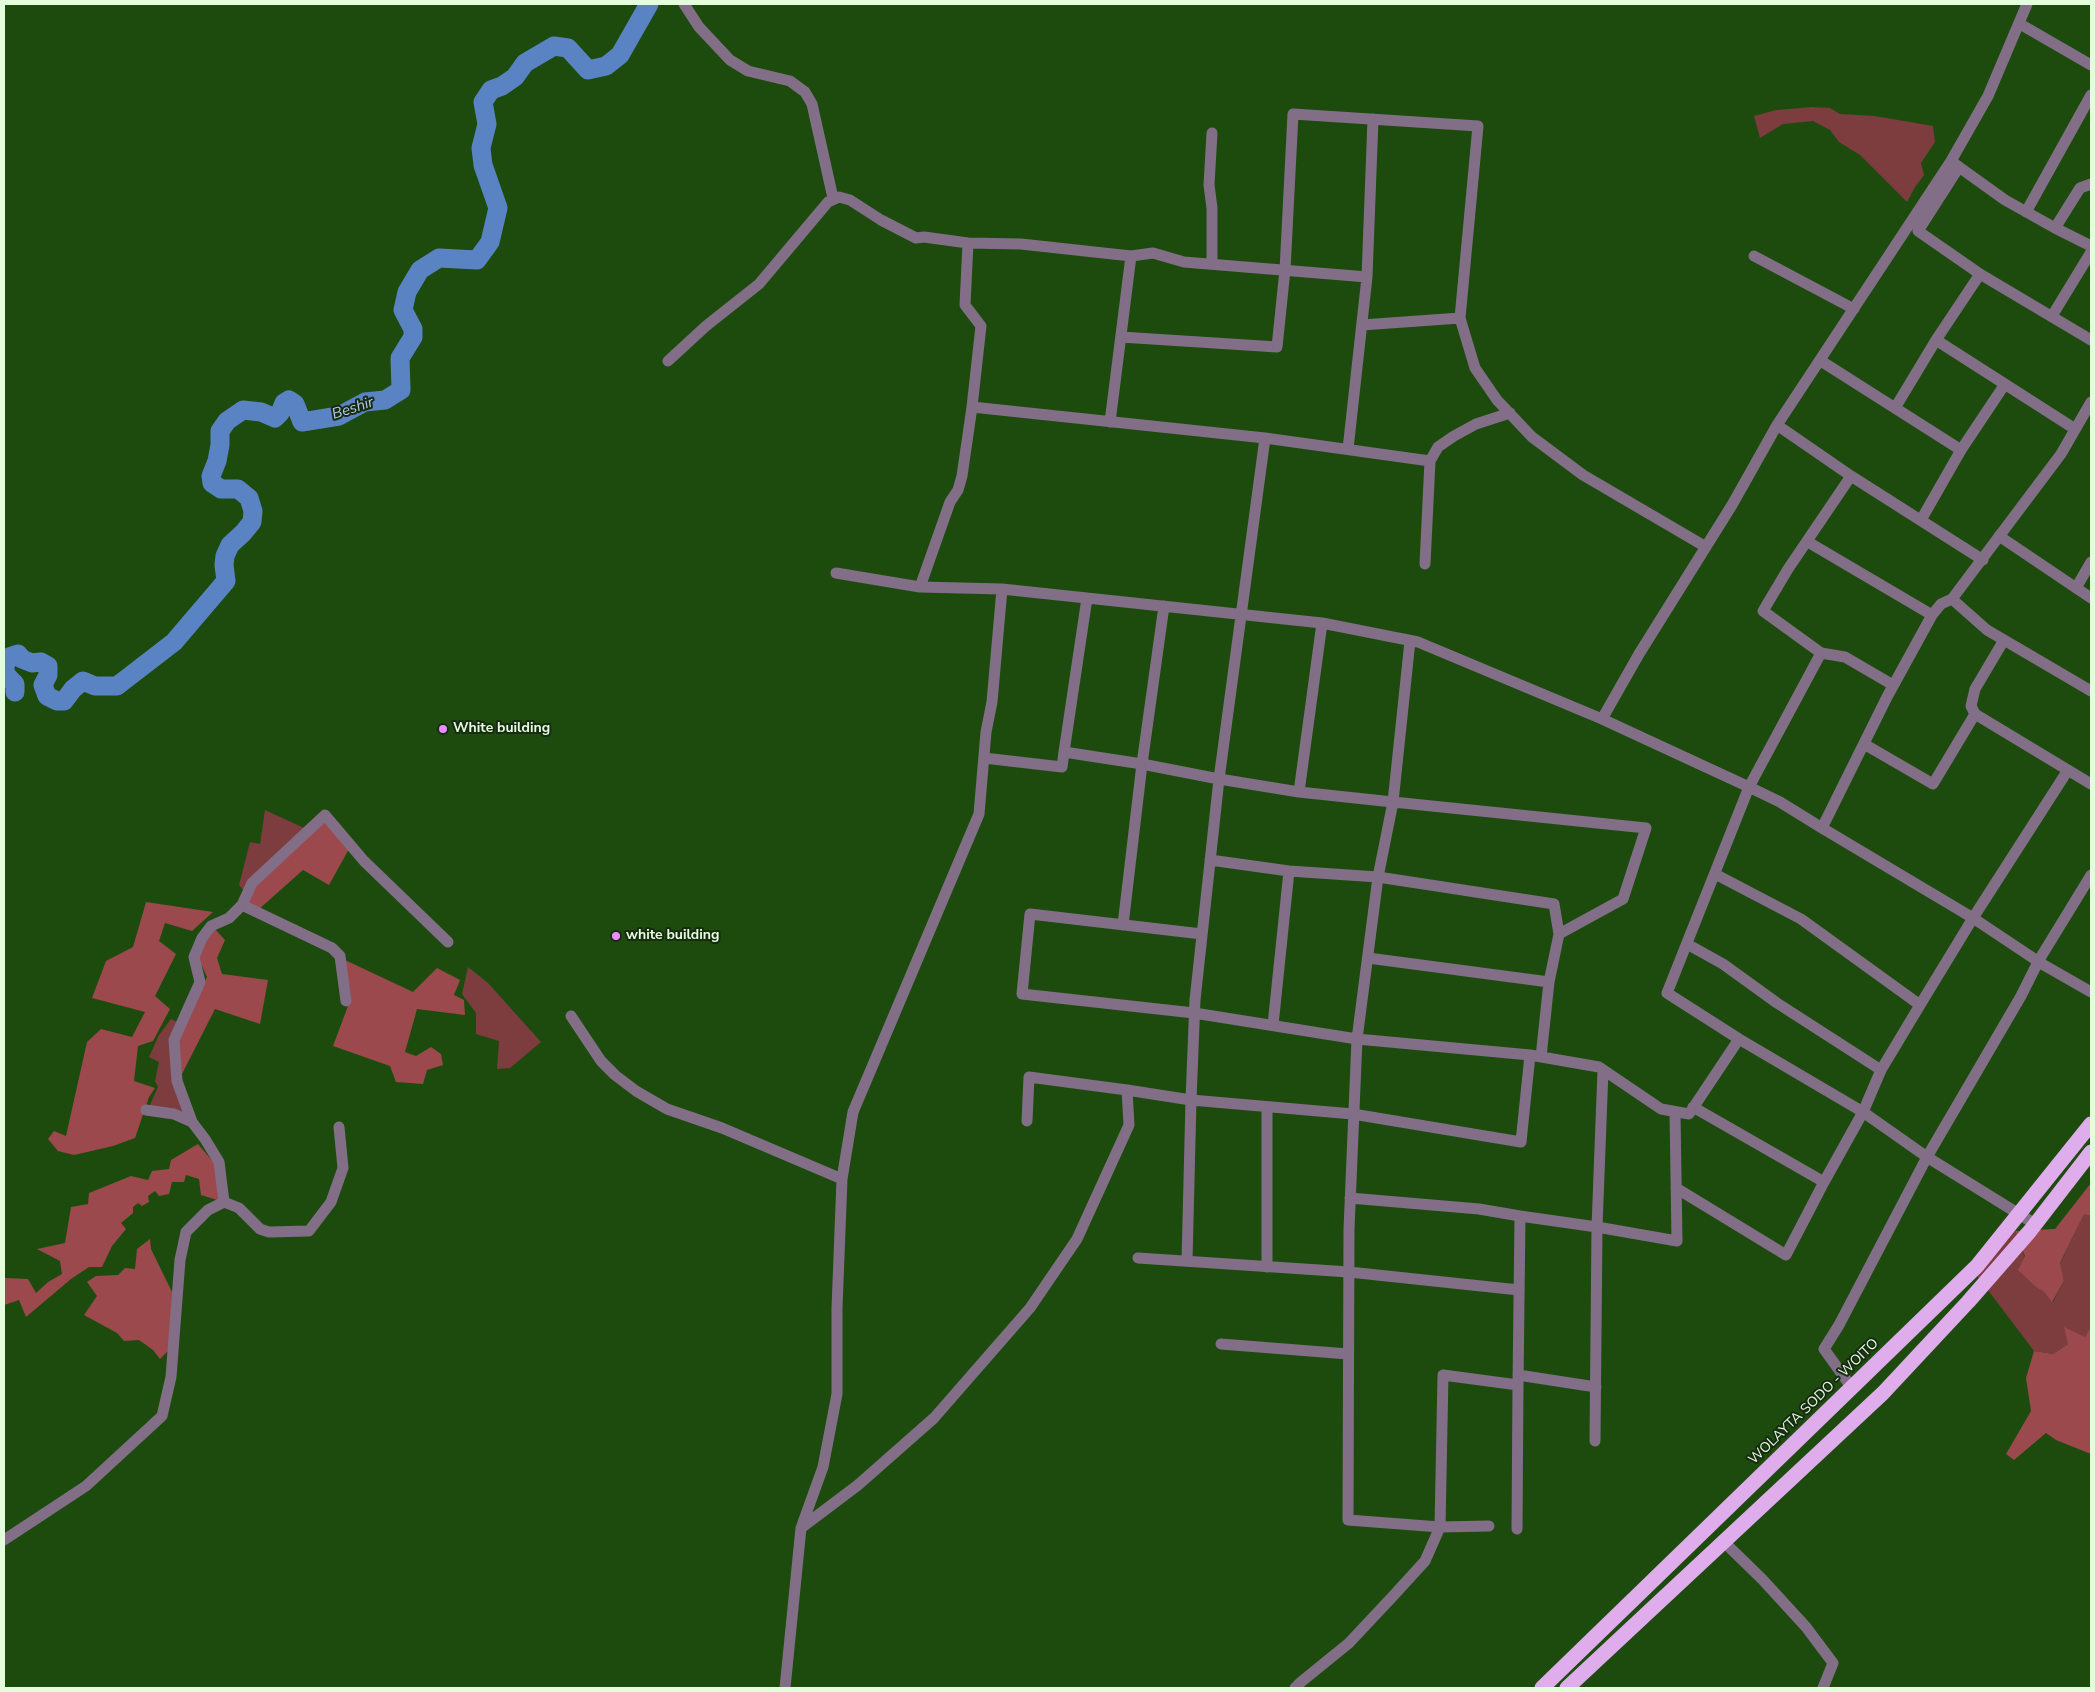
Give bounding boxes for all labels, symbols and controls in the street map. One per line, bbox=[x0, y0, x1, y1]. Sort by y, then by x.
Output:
water label: Beshir bbox=[330, 394, 376, 424]
place label: White building bbox=[453, 721, 550, 737]
marker: White building bbox=[437, 723, 449, 735]
place label: white building bbox=[626, 928, 719, 944]
marker: white building bbox=[610, 930, 622, 942]
street label: WOLAYTA SODO - WOITO bbox=[1746, 1336, 1882, 1468]

